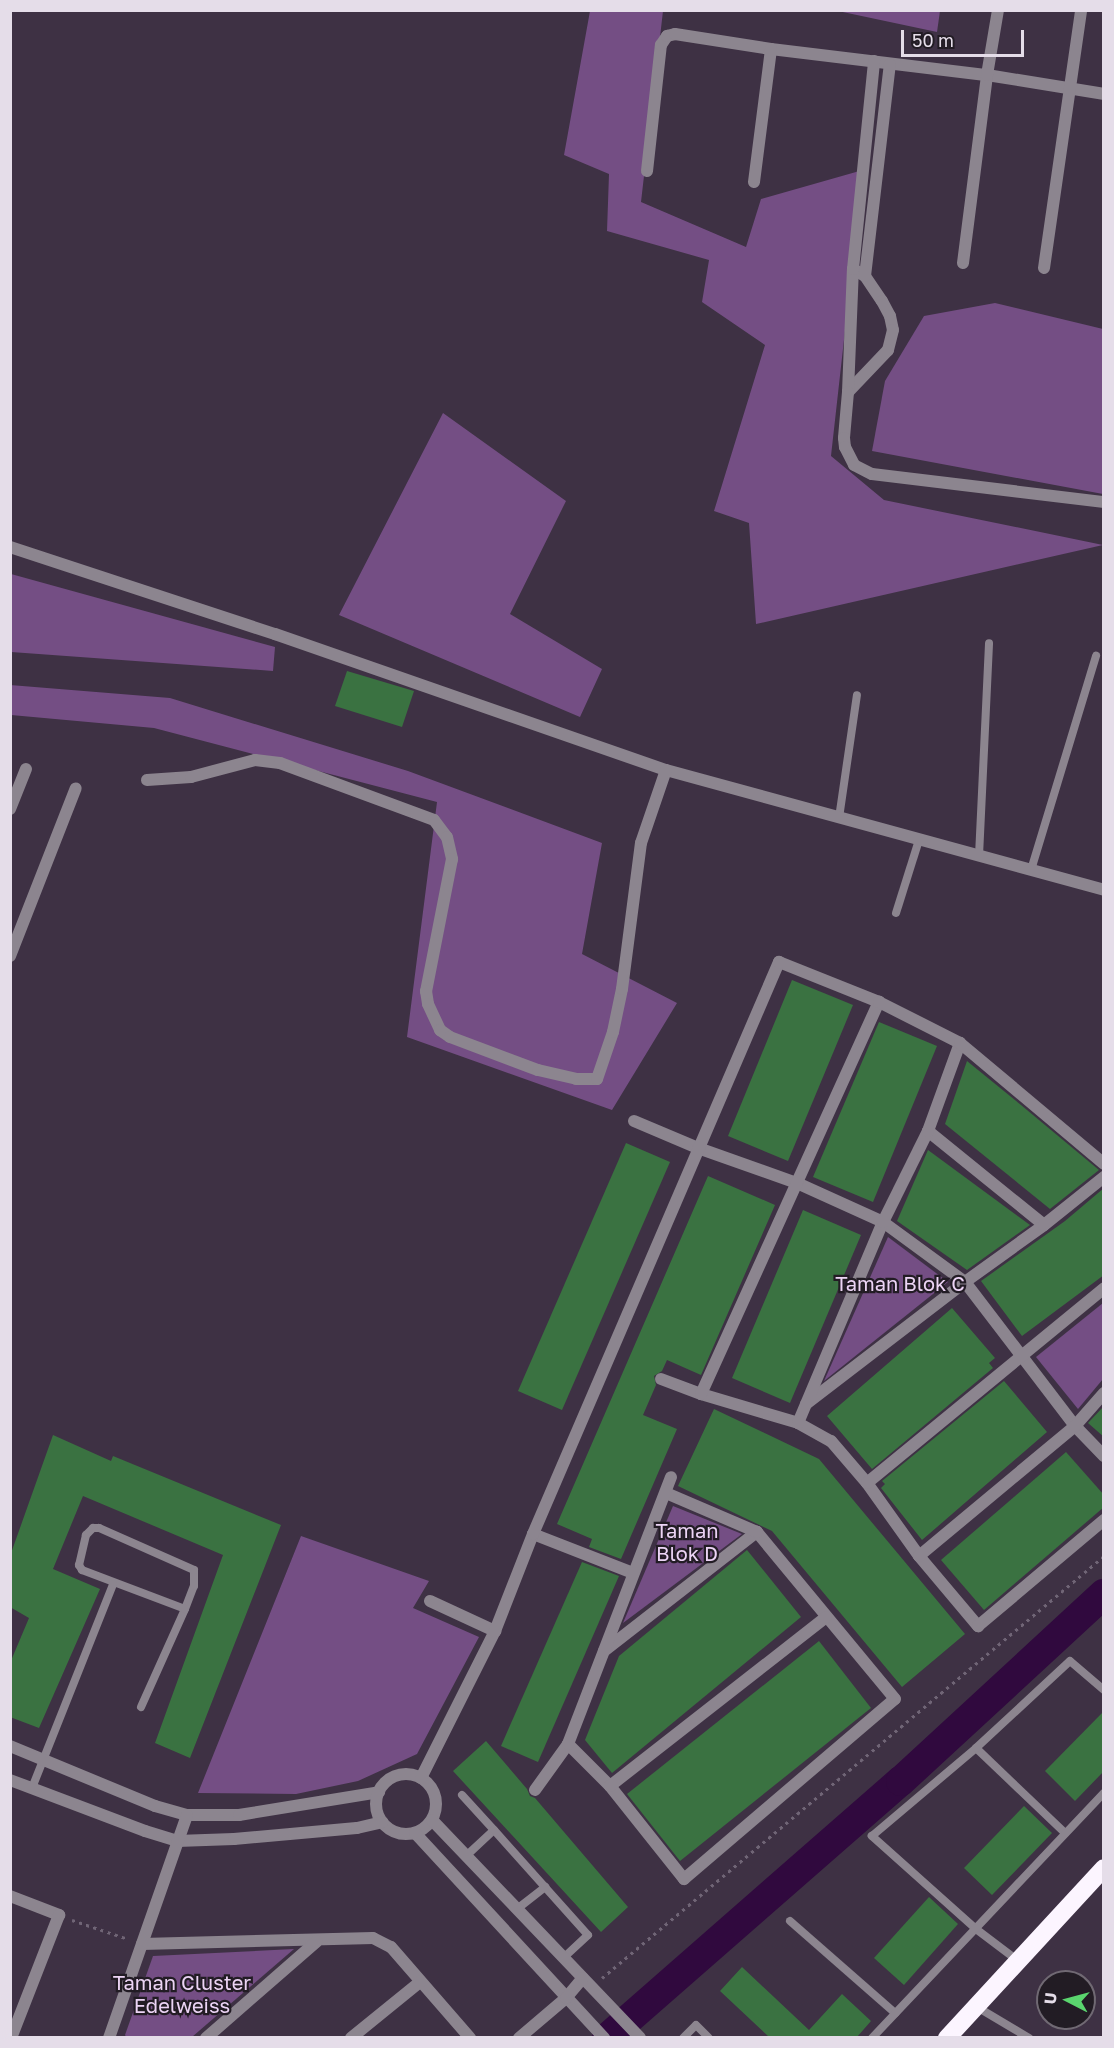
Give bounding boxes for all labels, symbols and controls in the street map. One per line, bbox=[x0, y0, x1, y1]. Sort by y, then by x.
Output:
scale bar bbox=[904, 18, 1027, 56]
text: 50 m bbox=[912, 29, 954, 51]
park label: Taman Blok C bbox=[835, 1271, 965, 1295]
park label: Taman Blok D bbox=[655, 1518, 719, 1565]
park label: Taman Cluster Edelweiss bbox=[113, 1970, 251, 2017]
north arrow bbox=[1036, 1970, 1096, 2030]
text: U bbox=[1040, 1991, 1061, 2005]

